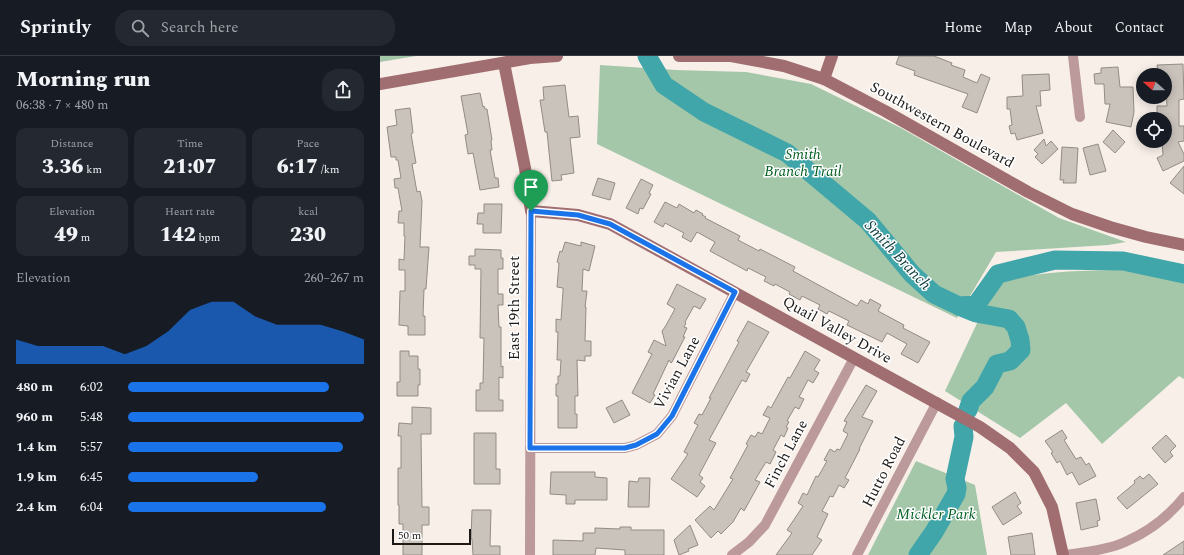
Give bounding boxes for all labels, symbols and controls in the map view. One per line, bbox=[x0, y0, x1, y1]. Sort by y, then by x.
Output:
search box bbox=[115, 10, 395, 46]
text: Sprintly bbox=[20, 13, 91, 42]
text: Search here bbox=[161, 16, 239, 39]
icon: search bbox=[129, 17, 151, 39]
text: Home bbox=[944, 17, 982, 38]
text: Map bbox=[1004, 17, 1032, 38]
text: About bbox=[1054, 17, 1093, 38]
text: Contact bbox=[1115, 17, 1164, 38]
text: Morning run bbox=[16, 63, 151, 96]
north arrow bbox=[1136, 68, 1172, 104]
map controls bbox=[1136, 68, 1172, 148]
button: share bbox=[322, 69, 364, 111]
street label: Southwestern Boulevard bbox=[866, 76, 1018, 174]
text: 06:38 · 7 × 480 m bbox=[16, 95, 108, 115]
button: locate bbox=[1136, 112, 1172, 148]
text: Distance bbox=[51, 135, 93, 152]
text: Time bbox=[177, 135, 203, 152]
text: Pace bbox=[297, 135, 319, 152]
park label: Smith Branch Trail bbox=[764, 143, 842, 183]
text: 3.36 bbox=[42, 152, 84, 182]
text: 21:07 bbox=[163, 152, 217, 182]
text: 6:17 bbox=[277, 152, 318, 182]
text: km bbox=[84, 161, 102, 178]
text: /km bbox=[318, 161, 339, 178]
pin bbox=[514, 170, 548, 211]
icon: arrive bbox=[520, 176, 542, 198]
text: Elevation bbox=[49, 203, 95, 220]
text: Heart rate bbox=[165, 203, 215, 220]
text: kcal bbox=[298, 203, 318, 220]
water label: Smith Branch bbox=[859, 214, 937, 296]
text: 49 bbox=[54, 220, 78, 250]
text: 142 bbox=[160, 220, 196, 250]
text: 230 bbox=[290, 220, 326, 250]
text: m bbox=[78, 229, 90, 246]
text: bpm bbox=[196, 229, 220, 246]
street label: East 19th Street bbox=[503, 256, 526, 360]
text: Elevation bbox=[16, 268, 70, 288]
text: 260–267 m bbox=[304, 268, 364, 288]
street label: Quail Valley Drive bbox=[778, 290, 896, 370]
street label: Vivian Lane bbox=[648, 332, 706, 414]
text: 480 m bbox=[16, 377, 53, 397]
text: 6:02 bbox=[80, 377, 103, 397]
text: 960 m bbox=[16, 407, 53, 427]
text: 5:48 bbox=[80, 407, 103, 427]
street label: Finch Lane bbox=[758, 416, 814, 492]
street label: Hutto Road bbox=[856, 433, 912, 511]
text: 1.4 km bbox=[16, 437, 57, 457]
text: 5:57 bbox=[80, 437, 103, 457]
text: 1.9 km bbox=[16, 467, 57, 487]
text: 6:45 bbox=[80, 467, 103, 487]
text: 2.4 km bbox=[16, 497, 57, 517]
text: 6:04 bbox=[80, 497, 103, 517]
park label: Mickler Park bbox=[896, 503, 976, 526]
scale bar bbox=[392, 527, 471, 546]
text: 50 m bbox=[398, 527, 421, 544]

